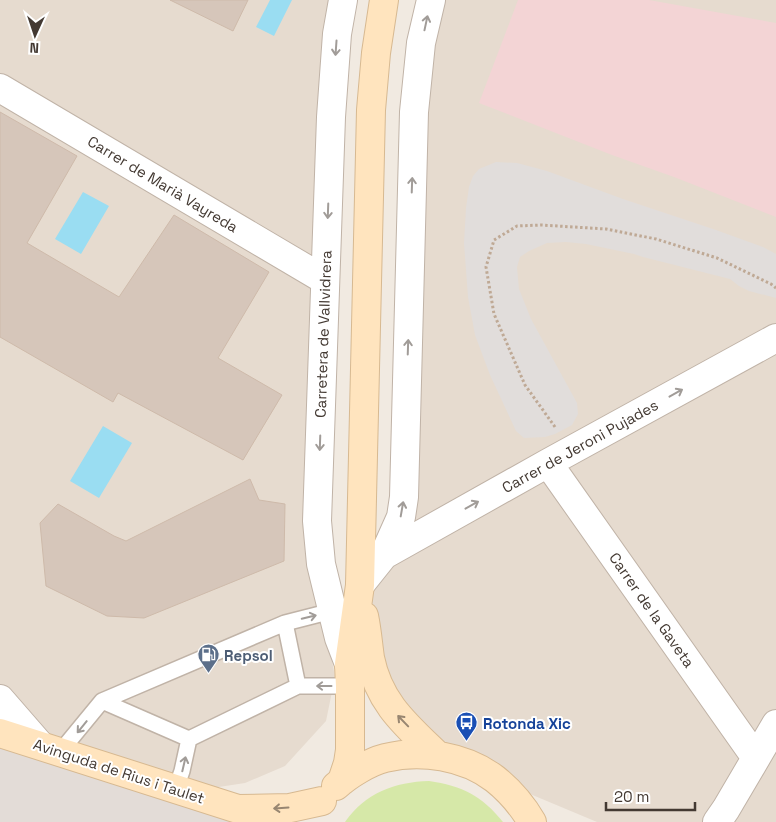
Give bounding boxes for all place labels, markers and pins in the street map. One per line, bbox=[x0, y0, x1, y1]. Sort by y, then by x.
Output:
fuel station icon: Repsol bbox=[196, 643, 220, 674]
place label: Repsol bbox=[224, 646, 273, 665]
bus stop icon: Rotonda Xic bbox=[455, 711, 479, 742]
place label: Rotonda Xic bbox=[483, 714, 571, 733]

